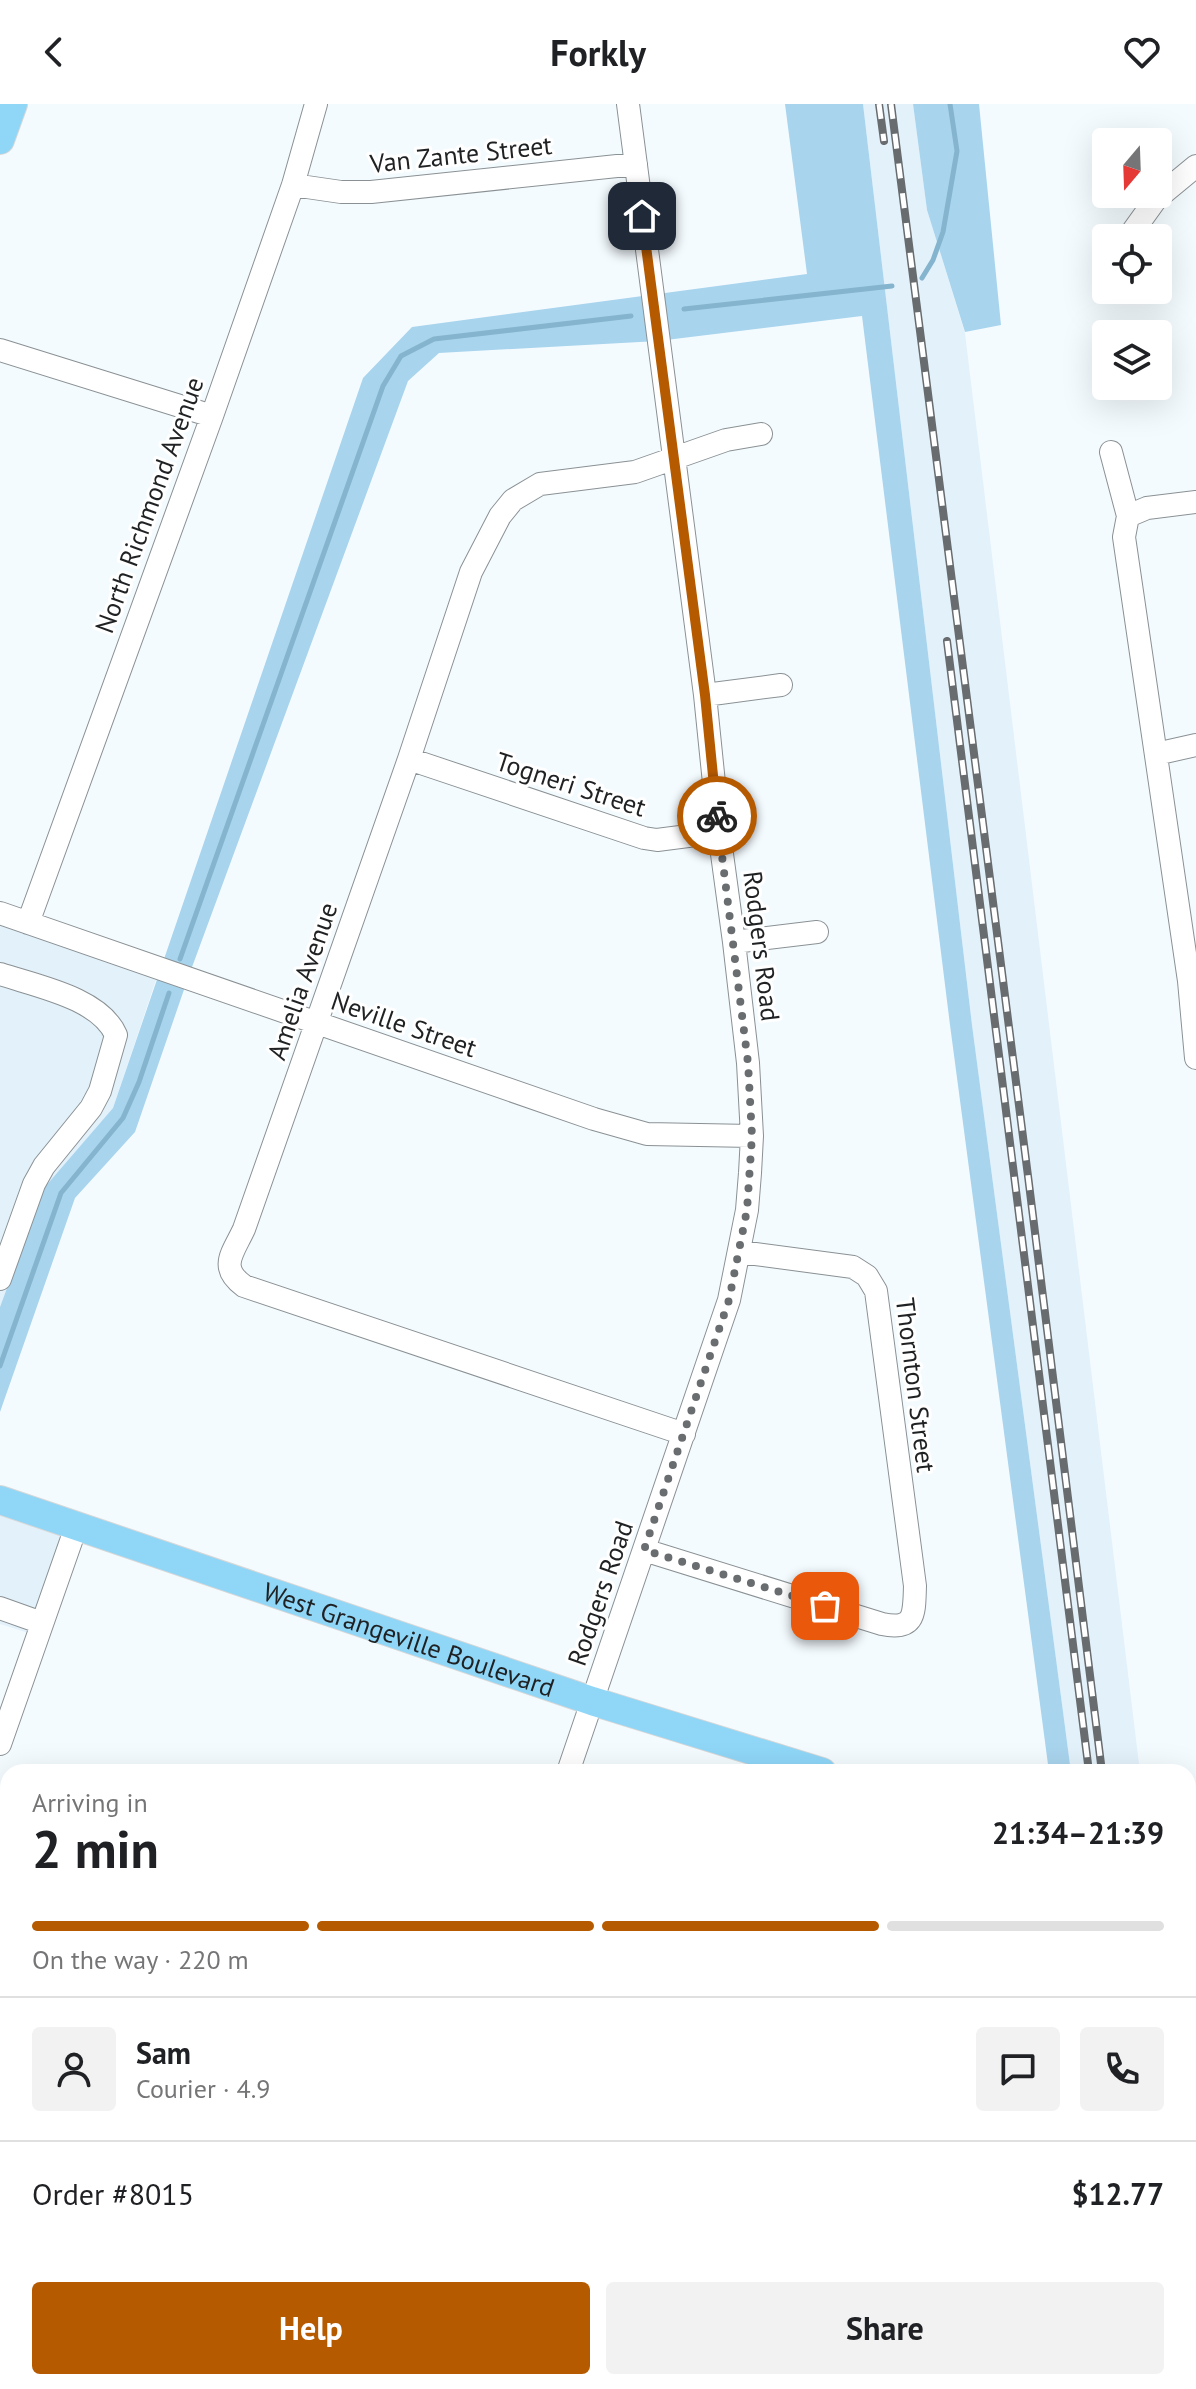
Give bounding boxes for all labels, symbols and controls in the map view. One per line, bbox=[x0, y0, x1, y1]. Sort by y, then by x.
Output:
text: Forkly bbox=[550, 29, 646, 76]
icon: back bbox=[32, 30, 76, 74]
icon: heart bbox=[1120, 30, 1164, 74]
street label: Van Zante Street bbox=[367, 128, 554, 180]
north arrow bbox=[1092, 128, 1172, 208]
map controls bbox=[1092, 128, 1172, 400]
pin bbox=[608, 182, 676, 250]
icon: home bbox=[620, 194, 664, 238]
button: locate bbox=[1092, 224, 1172, 304]
button: layers bbox=[1092, 320, 1172, 400]
street label: North Richmond Avenue bbox=[87, 373, 211, 637]
street label: Togneri Street bbox=[492, 744, 650, 824]
courier bbox=[677, 776, 757, 856]
icon: bike bbox=[695, 794, 739, 838]
street label: Rodgers Road bbox=[736, 869, 788, 1023]
street label: Amelia Avenue bbox=[260, 898, 344, 1064]
street label: Neville Street bbox=[327, 984, 481, 1064]
street label: Thornton Street bbox=[889, 1296, 943, 1474]
street label: Rodgers Road bbox=[560, 1516, 640, 1670]
pin bbox=[791, 1572, 859, 1640]
street label: West Grangeville Boulevard bbox=[259, 1574, 559, 1704]
icon: bag bbox=[803, 1584, 847, 1628]
text: Arriving in bbox=[32, 1786, 148, 1819]
text: 21:34–21:39 bbox=[992, 1813, 1164, 1852]
text: 2 min bbox=[32, 1815, 159, 1882]
text: On the way · 220 m bbox=[32, 1943, 249, 1976]
button: person bbox=[32, 2027, 116, 2111]
button: chat bbox=[976, 2027, 1060, 2111]
button: phone bbox=[1080, 2027, 1164, 2111]
text: Sam bbox=[136, 2033, 191, 2072]
text: Courier · 4.9 bbox=[136, 2072, 270, 2105]
text: Order #8015 bbox=[32, 2174, 194, 2213]
text: $12.77 bbox=[1072, 2174, 1164, 2213]
button: Help bbox=[32, 2282, 590, 2374]
button: Share bbox=[606, 2282, 1164, 2374]

